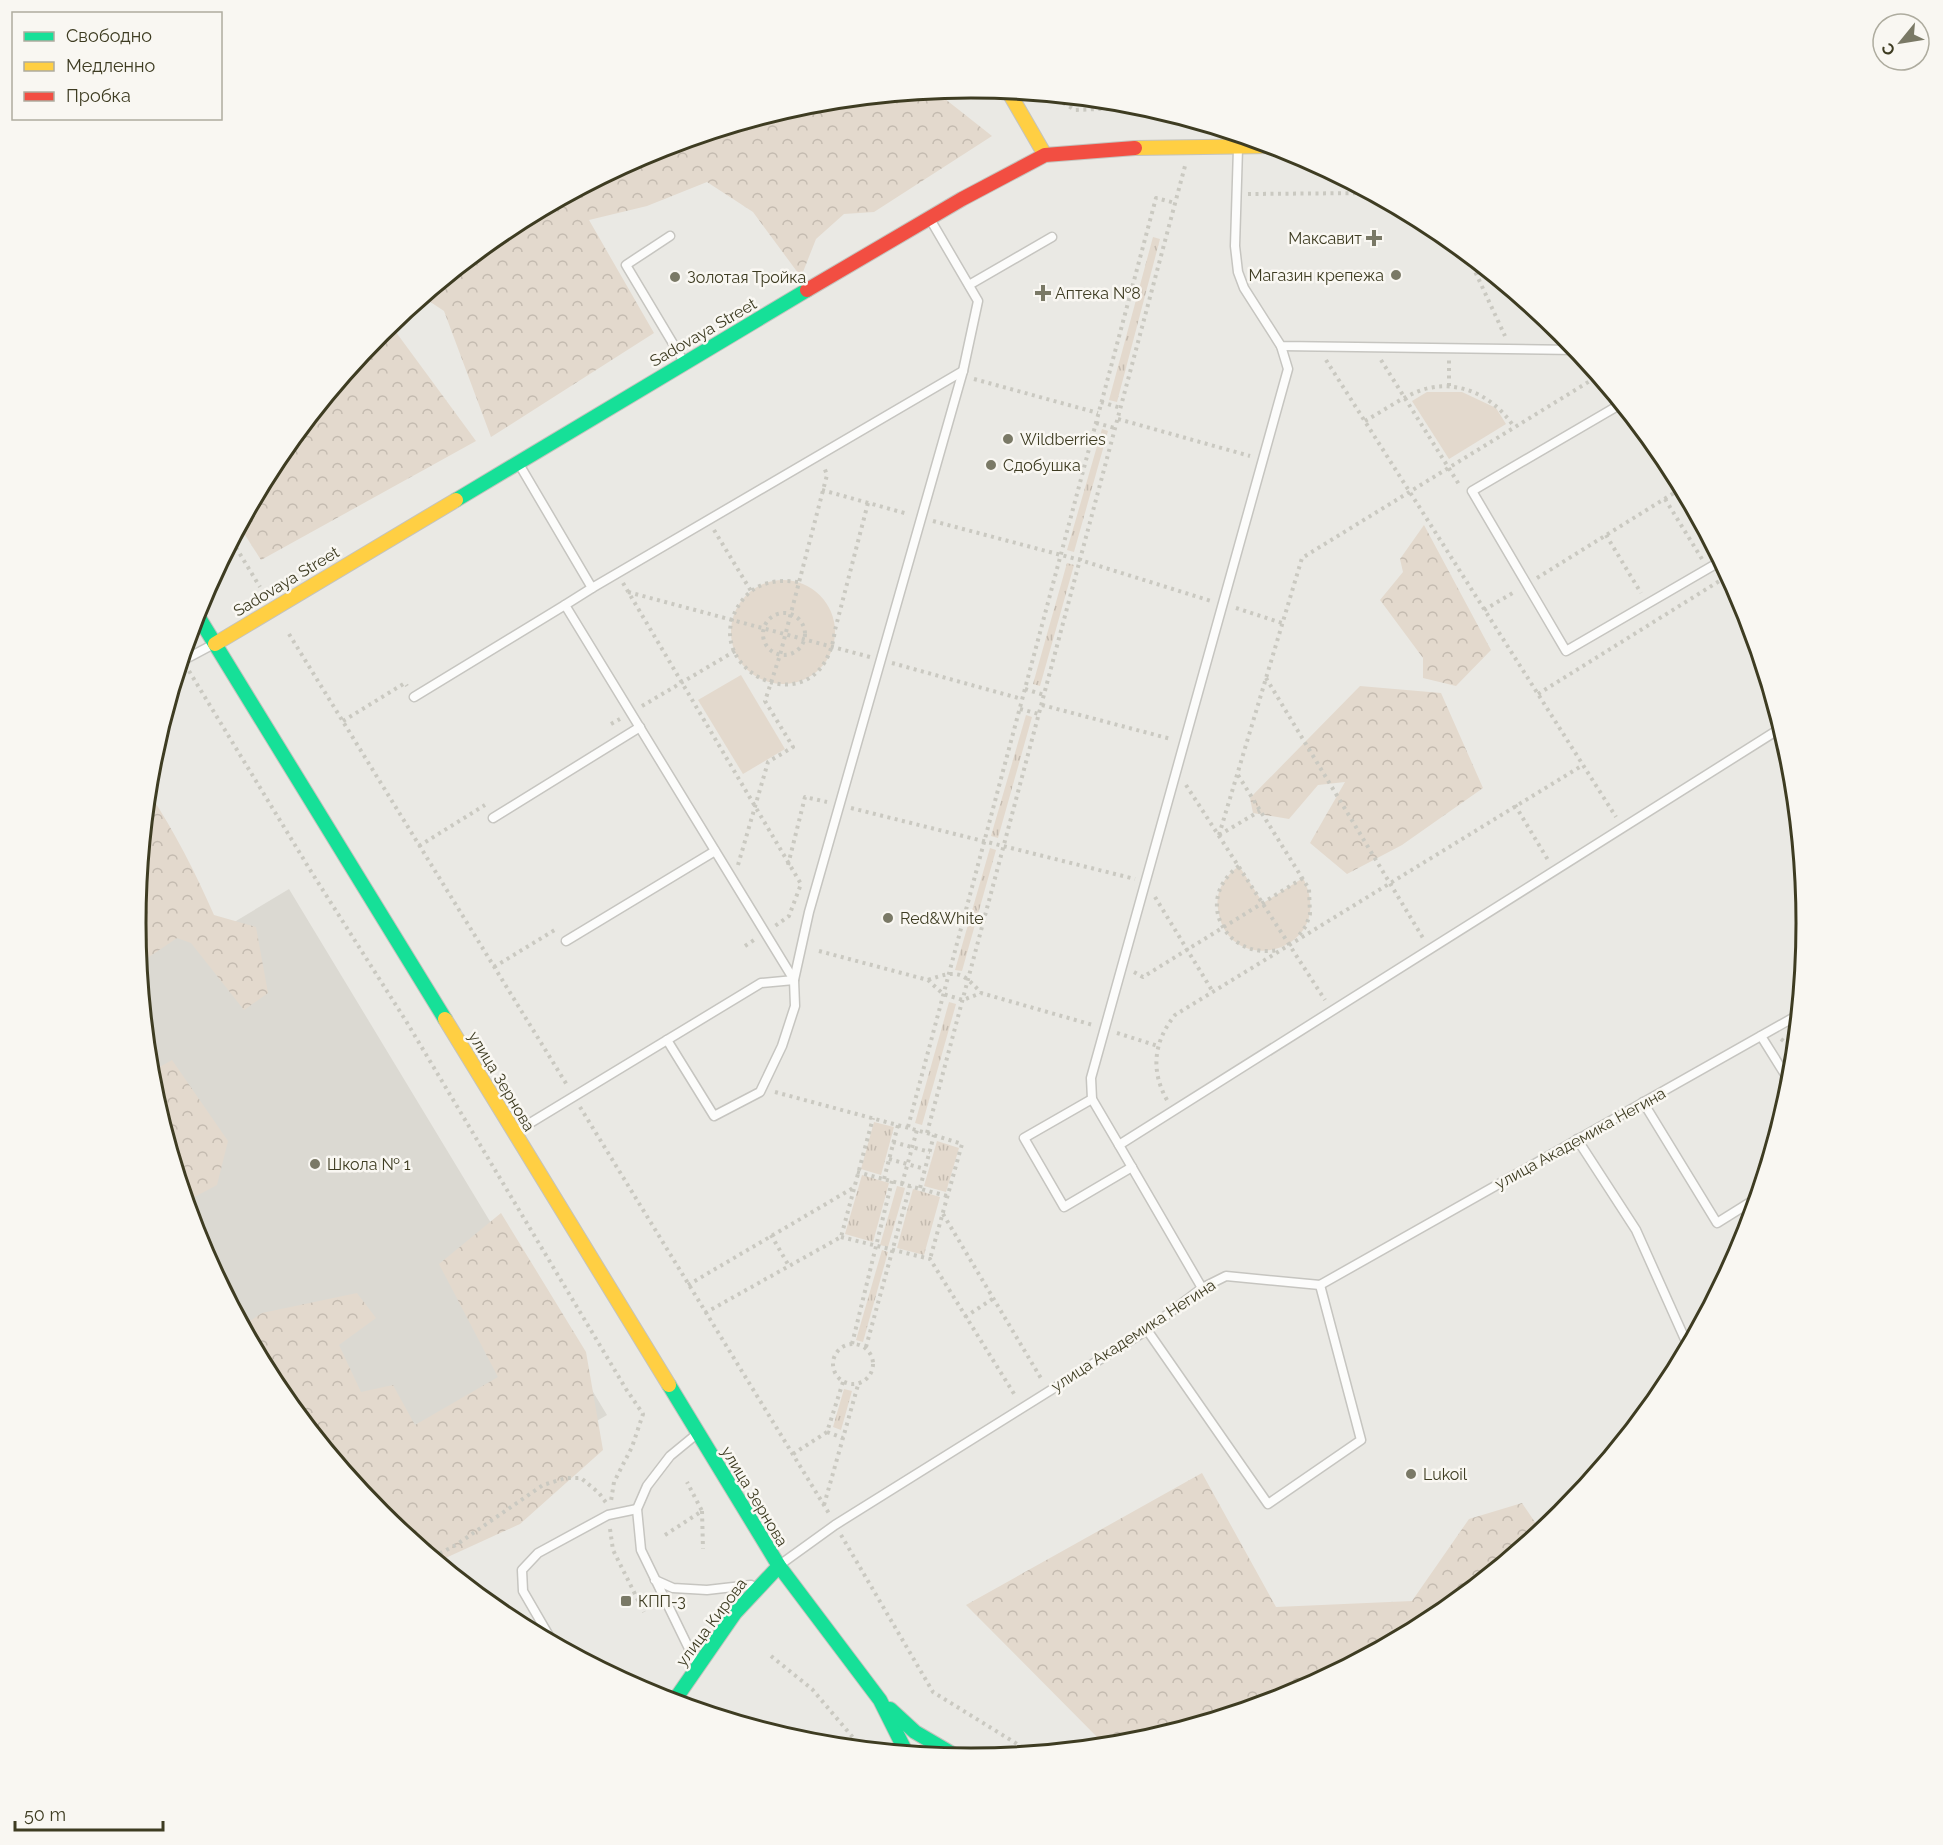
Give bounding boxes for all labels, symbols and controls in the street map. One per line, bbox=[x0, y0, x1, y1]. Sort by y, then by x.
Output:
legend bbox=[12, 12, 222, 120]
north arrow bbox=[1871, 12, 1931, 72]
text: Свободно bbox=[66, 25, 152, 46]
text: С bbox=[1877, 40, 1899, 59]
text: Медленно bbox=[66, 55, 155, 76]
text: Пробка bbox=[66, 85, 131, 106]
place label: Максавит bbox=[1288, 229, 1362, 248]
marker: Максавит bbox=[1367, 231, 1381, 245]
place label: Магазин крепежа bbox=[1248, 266, 1384, 285]
place label: Золотая Тройка bbox=[687, 268, 806, 287]
marker: Магазин крепежа bbox=[1389, 268, 1403, 282]
marker: Золотая Тройка bbox=[668, 270, 682, 284]
place label: Аптека №8 bbox=[1055, 284, 1141, 303]
marker: Аптека №8 bbox=[1036, 286, 1050, 300]
street label: Sadovaya Street bbox=[647, 294, 761, 371]
place label: Wildberries bbox=[1020, 430, 1106, 449]
marker: Wildberries bbox=[1001, 432, 1015, 446]
place label: Сдобушка bbox=[1003, 456, 1081, 475]
marker: Сдобушка bbox=[984, 458, 998, 472]
street label: Sadovaya Street bbox=[230, 542, 343, 620]
place label: Red&White bbox=[900, 909, 984, 928]
marker: Red&White bbox=[881, 911, 895, 925]
street label: улица Зернова bbox=[464, 1028, 539, 1135]
street label: улица Академика Негина bbox=[1492, 1084, 1669, 1193]
place label: Школа № 1 bbox=[327, 1155, 411, 1174]
marker: Школа № 1 bbox=[308, 1157, 322, 1171]
street label: улица Академика Негина bbox=[1047, 1275, 1219, 1396]
street label: улица Зернова bbox=[717, 1443, 792, 1550]
place label: Lukoil bbox=[1423, 1465, 1468, 1484]
marker: Lukoil bbox=[1404, 1467, 1418, 1481]
street label: улица Кирова bbox=[672, 1574, 751, 1670]
place label: КПП-3 bbox=[638, 1592, 686, 1611]
marker: КПП-3 bbox=[619, 1594, 633, 1608]
scale bar bbox=[15, 1794, 164, 1832]
text: 50 m bbox=[24, 1804, 66, 1825]

